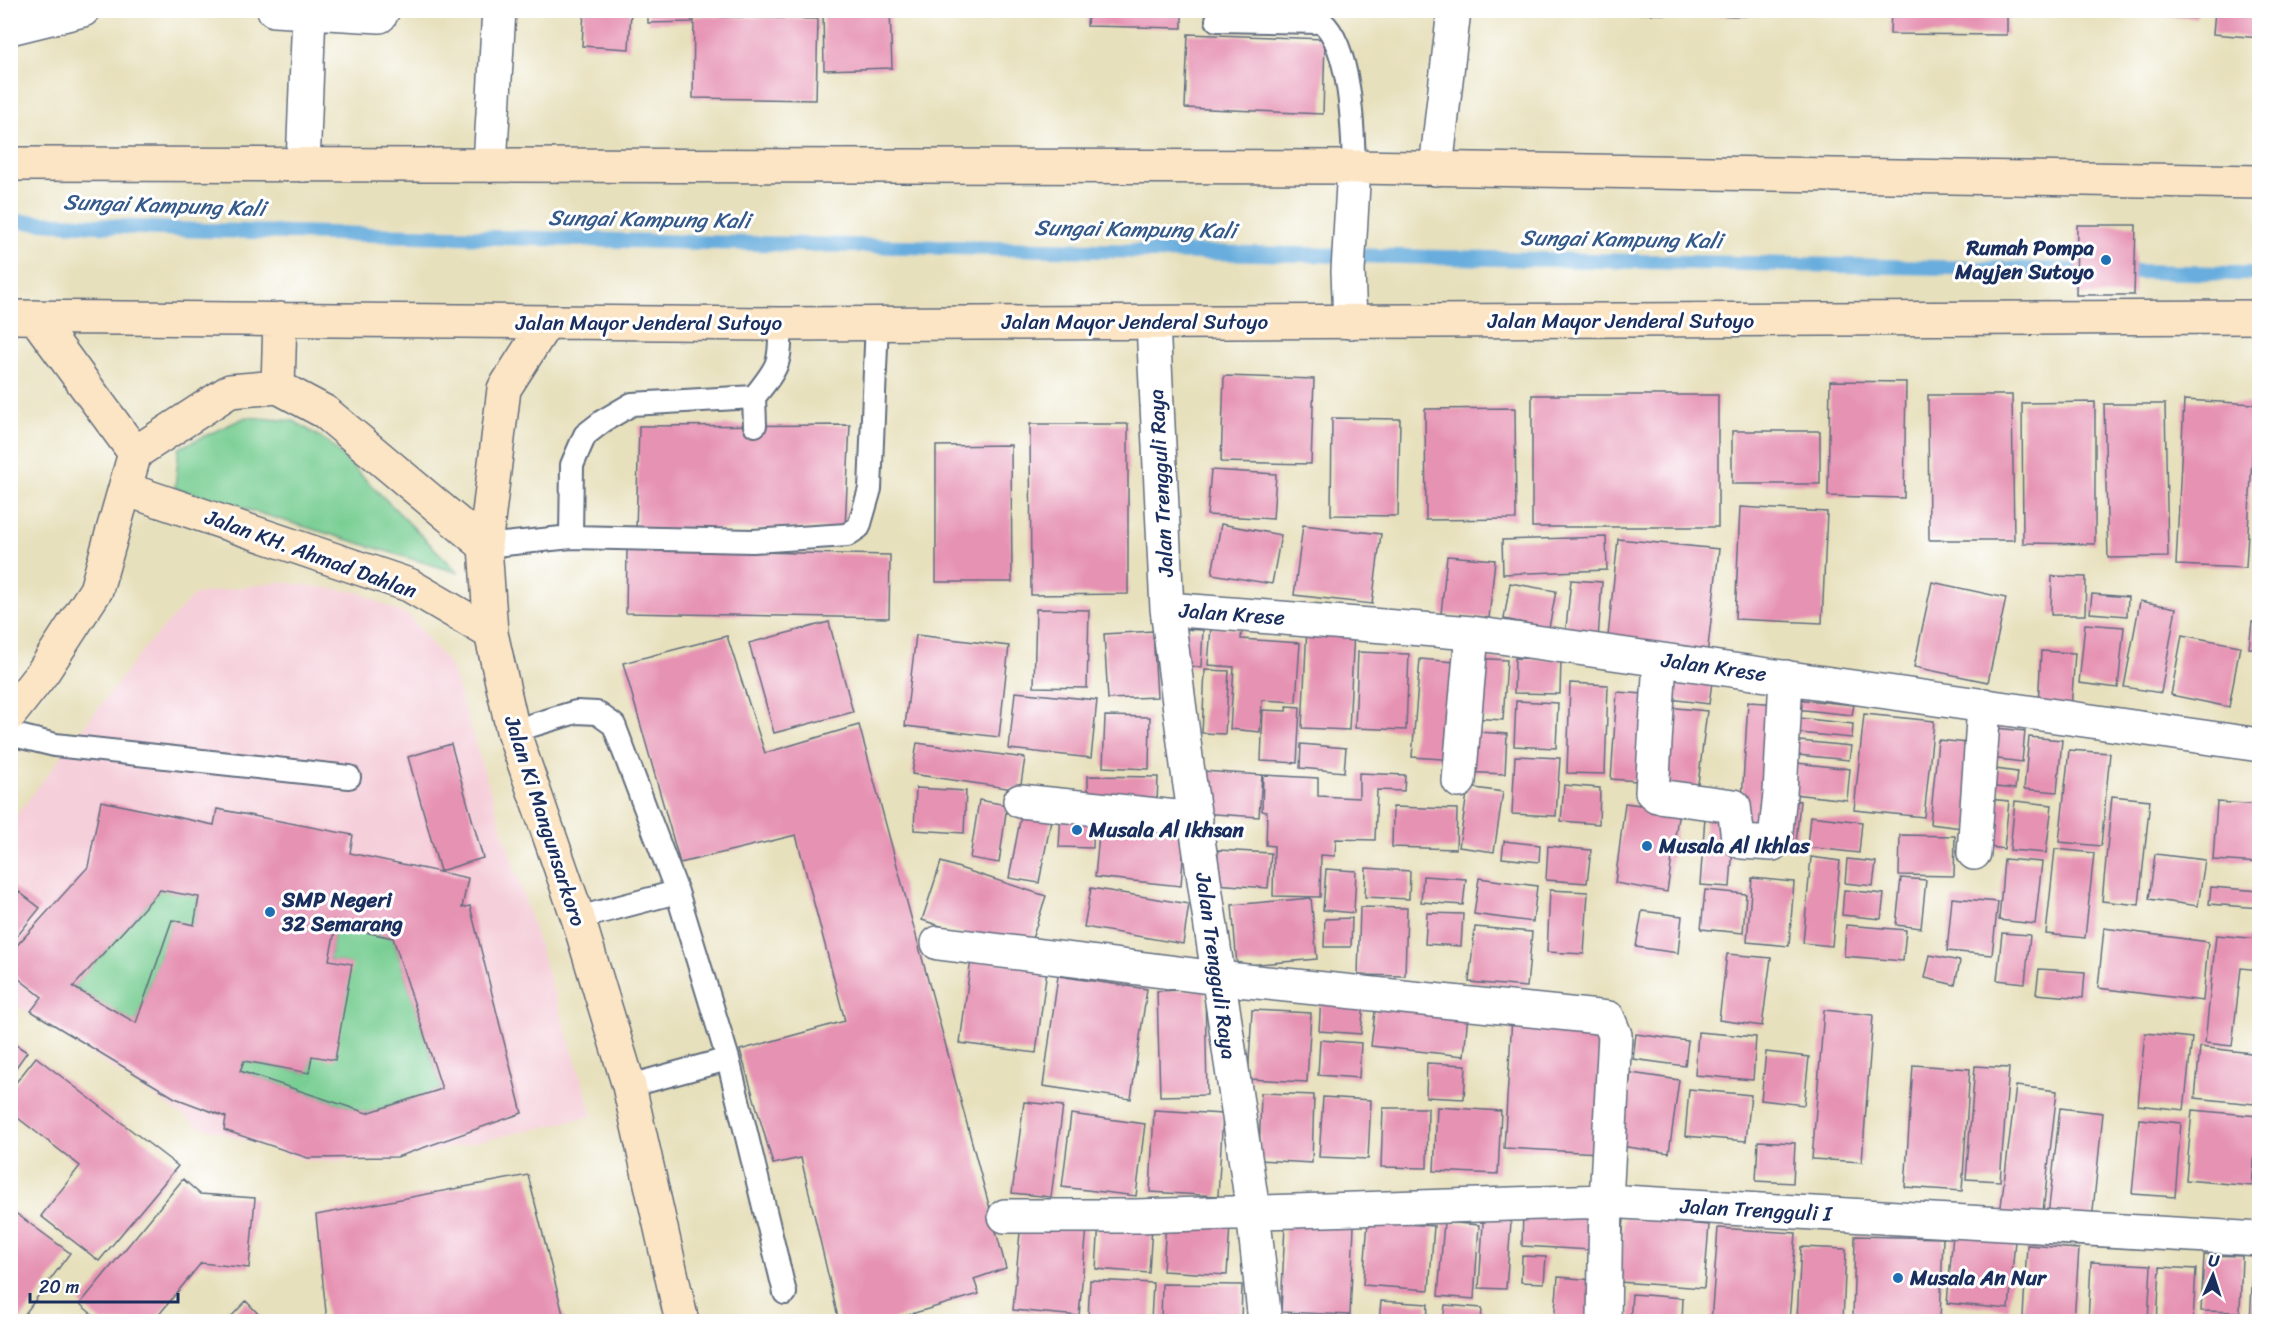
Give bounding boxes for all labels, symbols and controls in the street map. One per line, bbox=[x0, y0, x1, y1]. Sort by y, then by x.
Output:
water label: Sungai Kampung Kali bbox=[63, 182, 270, 228]
water label: Sungai Kampung Kali bbox=[548, 198, 755, 240]
water label: Sungai Kampung Kali bbox=[1034, 208, 1241, 250]
water label: Sungai Kampung Kali bbox=[1520, 218, 1727, 260]
place label: Rumah Pompa Mayjen Sutoyo bbox=[1954, 229, 2094, 291]
marker: Rumah Pompa Mayjen Sutoyo bbox=[2099, 253, 2113, 267]
street label: Jalan Mayor Jenderal Sutoyo bbox=[1487, 302, 1754, 340]
street label: Jalan Mayor Jenderal Sutoyo bbox=[1001, 303, 1268, 341]
street label: Jalan Mayor Jenderal Sutoyo bbox=[515, 304, 782, 342]
street label: Jalan Trengguli Raya bbox=[1137, 388, 1185, 579]
street label: Jalan KH. Ahmad Dahlan bbox=[199, 498, 422, 610]
street label: Jalan Krese bbox=[1177, 591, 1286, 637]
street label: Jalan Krese bbox=[1658, 641, 1769, 693]
street label: Jalan Ki Mangunsarkoro bbox=[493, 710, 597, 932]
place label: Musala Al Ikhsan bbox=[1088, 811, 1245, 849]
marker: Musala Al Ikhsan bbox=[1070, 823, 1084, 837]
place label: Musala Al Ikhlas bbox=[1658, 827, 1811, 865]
marker: Musala Al Ikhlas bbox=[1640, 839, 1654, 853]
street label: Jalan Trengguli Raya bbox=[1184, 869, 1248, 1062]
place label: SMP Negeri 32 Semarang bbox=[281, 881, 403, 943]
marker: SMP Negeri 32 Semarang bbox=[263, 905, 277, 919]
street label: Jalan Trengguli I bbox=[1678, 1187, 1834, 1233]
north arrow bbox=[2183, 1245, 2243, 1305]
text: U bbox=[2208, 1246, 2221, 1275]
place label: Musala An Nur bbox=[1909, 1259, 2048, 1297]
scale bar bbox=[30, 1266, 178, 1304]
text: 20 m bbox=[39, 1271, 79, 1303]
marker: Musala An Nur bbox=[1891, 1271, 1905, 1285]

